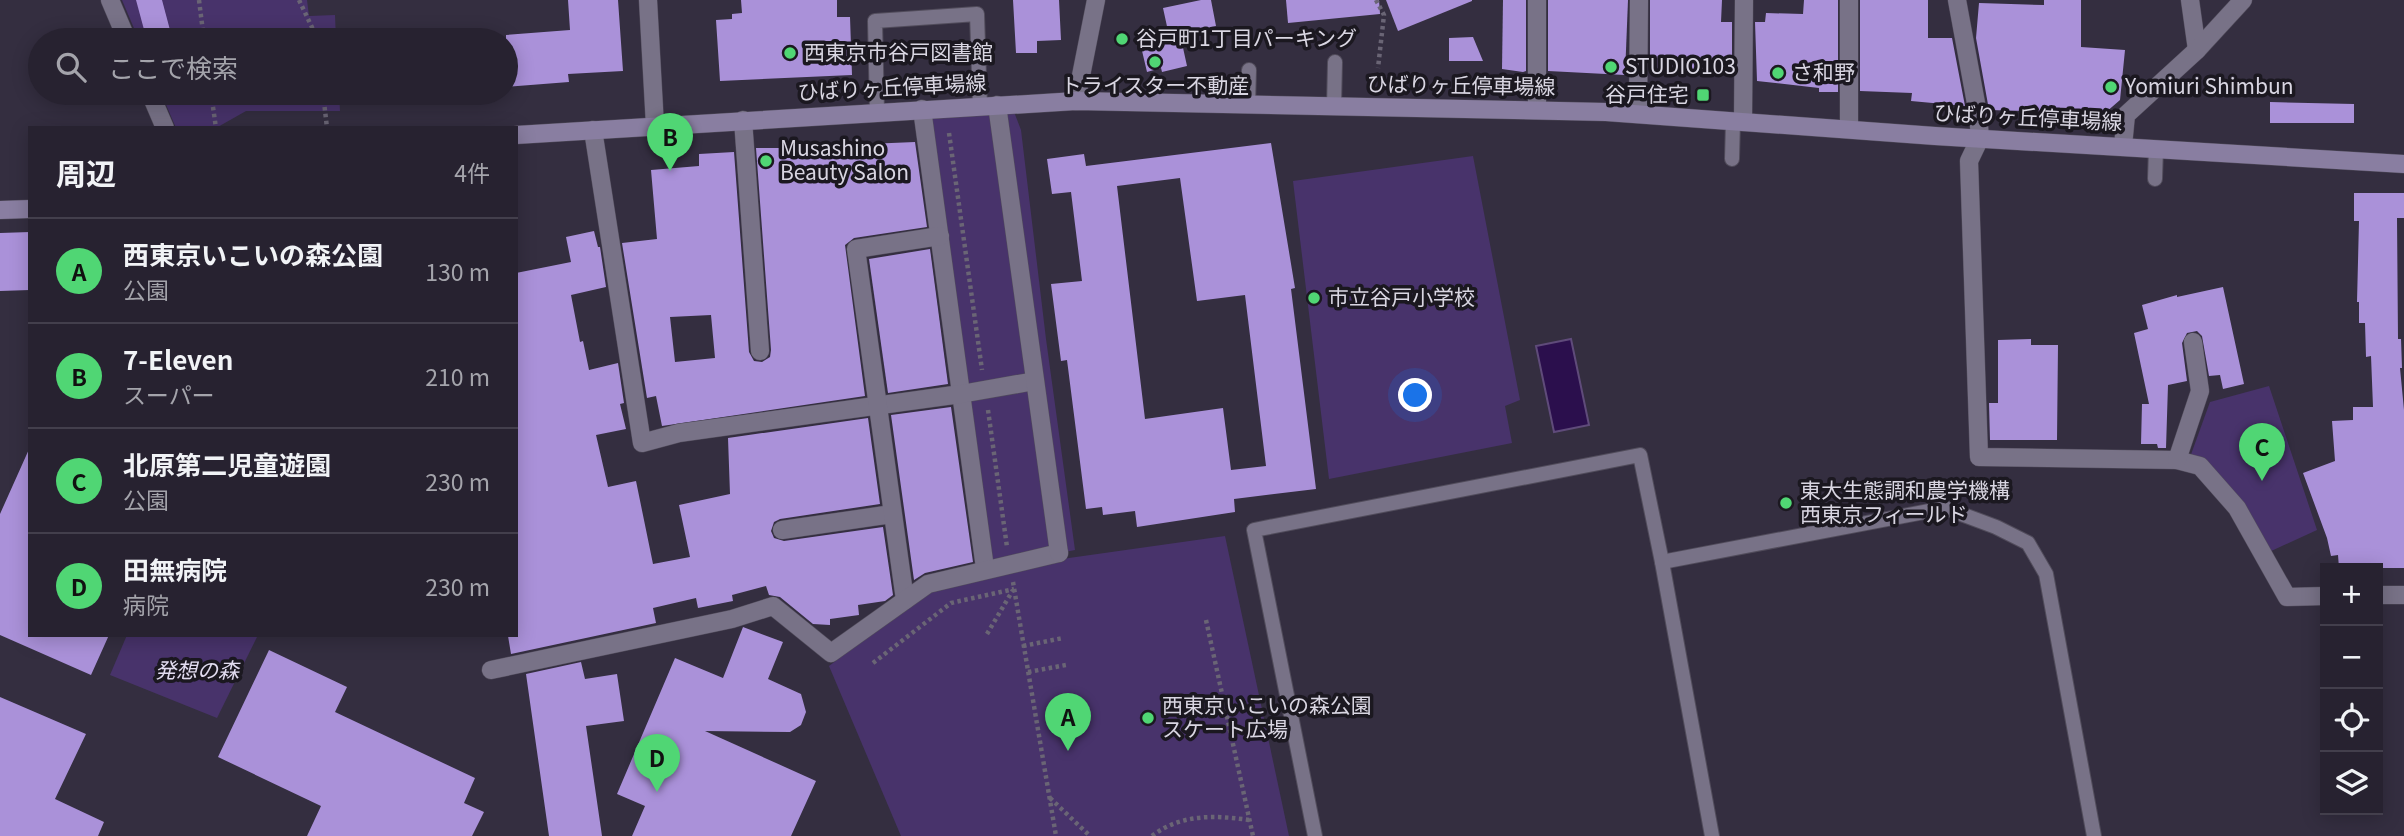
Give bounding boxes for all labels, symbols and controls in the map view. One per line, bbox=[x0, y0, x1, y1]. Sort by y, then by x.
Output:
place label: 谷戸町1丁目パーキング bbox=[1136, 22, 1357, 52]
search box bbox=[28, 28, 518, 105]
marker: 谷戸町1丁目パーキング bbox=[1114, 31, 1130, 47]
place label: 西東京市谷戸図書館 bbox=[804, 36, 993, 66]
marker: 西東京市谷戸図書館 bbox=[782, 45, 798, 61]
icon: search bbox=[52, 48, 90, 86]
text: ここで検索 bbox=[108, 48, 238, 85]
place label: STUDIO103 bbox=[1625, 50, 1736, 80]
marker: トライスター不動産 bbox=[1147, 54, 1163, 70]
place label: さ和野 bbox=[1792, 56, 1855, 86]
marker: STUDIO103 bbox=[1603, 59, 1619, 75]
marker: さ和野 bbox=[1770, 65, 1786, 81]
street label: ひばりヶ丘停車場線 bbox=[797, 66, 987, 106]
street label: ひばりヶ丘停車場線 bbox=[1366, 67, 1556, 101]
place label: トライスター不動産 bbox=[1061, 69, 1249, 99]
place label: Yomiuri Shimbun bbox=[2124, 70, 2293, 100]
place label: 谷戸住宅 bbox=[1605, 78, 1689, 108]
marker: Yomiuri Shimbun bbox=[2103, 79, 2119, 95]
marker: 谷戸住宅 bbox=[1695, 87, 1711, 103]
street label: ひばりヶ丘停車場線 bbox=[1933, 96, 2123, 136]
pin: B bbox=[647, 113, 693, 171]
place label: Musashino Beauty Salon bbox=[780, 132, 909, 186]
text: 周辺 bbox=[56, 150, 116, 194]
marker: Musashino Beauty Salon bbox=[758, 153, 774, 169]
text: 4件 bbox=[454, 155, 490, 189]
text: 西東京いこいの森公園 bbox=[123, 235, 383, 272]
text: A bbox=[72, 254, 86, 288]
text: 130 m bbox=[425, 254, 490, 288]
text: 公園 bbox=[123, 272, 169, 306]
place label: 市立谷戸小学校 bbox=[1328, 281, 1475, 311]
marker: 市立谷戸小学校 bbox=[1306, 290, 1322, 306]
text: 7-Eleven bbox=[123, 340, 233, 377]
text: B bbox=[71, 359, 87, 393]
text: 210 m bbox=[425, 359, 490, 393]
text: スーパー bbox=[123, 377, 215, 411]
your location bbox=[1398, 378, 1432, 412]
pin: C bbox=[2239, 423, 2285, 481]
text: 北原第二児童遊園 bbox=[123, 445, 331, 482]
text: C bbox=[71, 464, 87, 498]
text: 230 m bbox=[425, 464, 490, 498]
place label: 東大生態調和農学機構 西東京フィールド bbox=[1800, 474, 2010, 528]
text: 公園 bbox=[123, 482, 169, 516]
marker: 東大生態調和農学機構 西東京フィールド bbox=[1778, 495, 1794, 511]
text: 田無病院 bbox=[123, 550, 227, 587]
map controls bbox=[2320, 563, 2383, 815]
button: + bbox=[2320, 563, 2383, 626]
text: D bbox=[71, 569, 87, 603]
text: 230 m bbox=[425, 569, 490, 603]
text: 病院 bbox=[123, 587, 169, 621]
button: − bbox=[2320, 626, 2383, 689]
park label: 発想の森 bbox=[155, 654, 241, 684]
place label: 西東京いこいの森公園 スケート広場 bbox=[1162, 689, 1372, 743]
button: locate bbox=[2320, 689, 2383, 752]
pin: A bbox=[1045, 693, 1091, 751]
marker: 西東京いこいの森公園 スケート広場 bbox=[1140, 710, 1156, 726]
pin: D bbox=[634, 734, 680, 792]
button: layers bbox=[2320, 752, 2383, 815]

